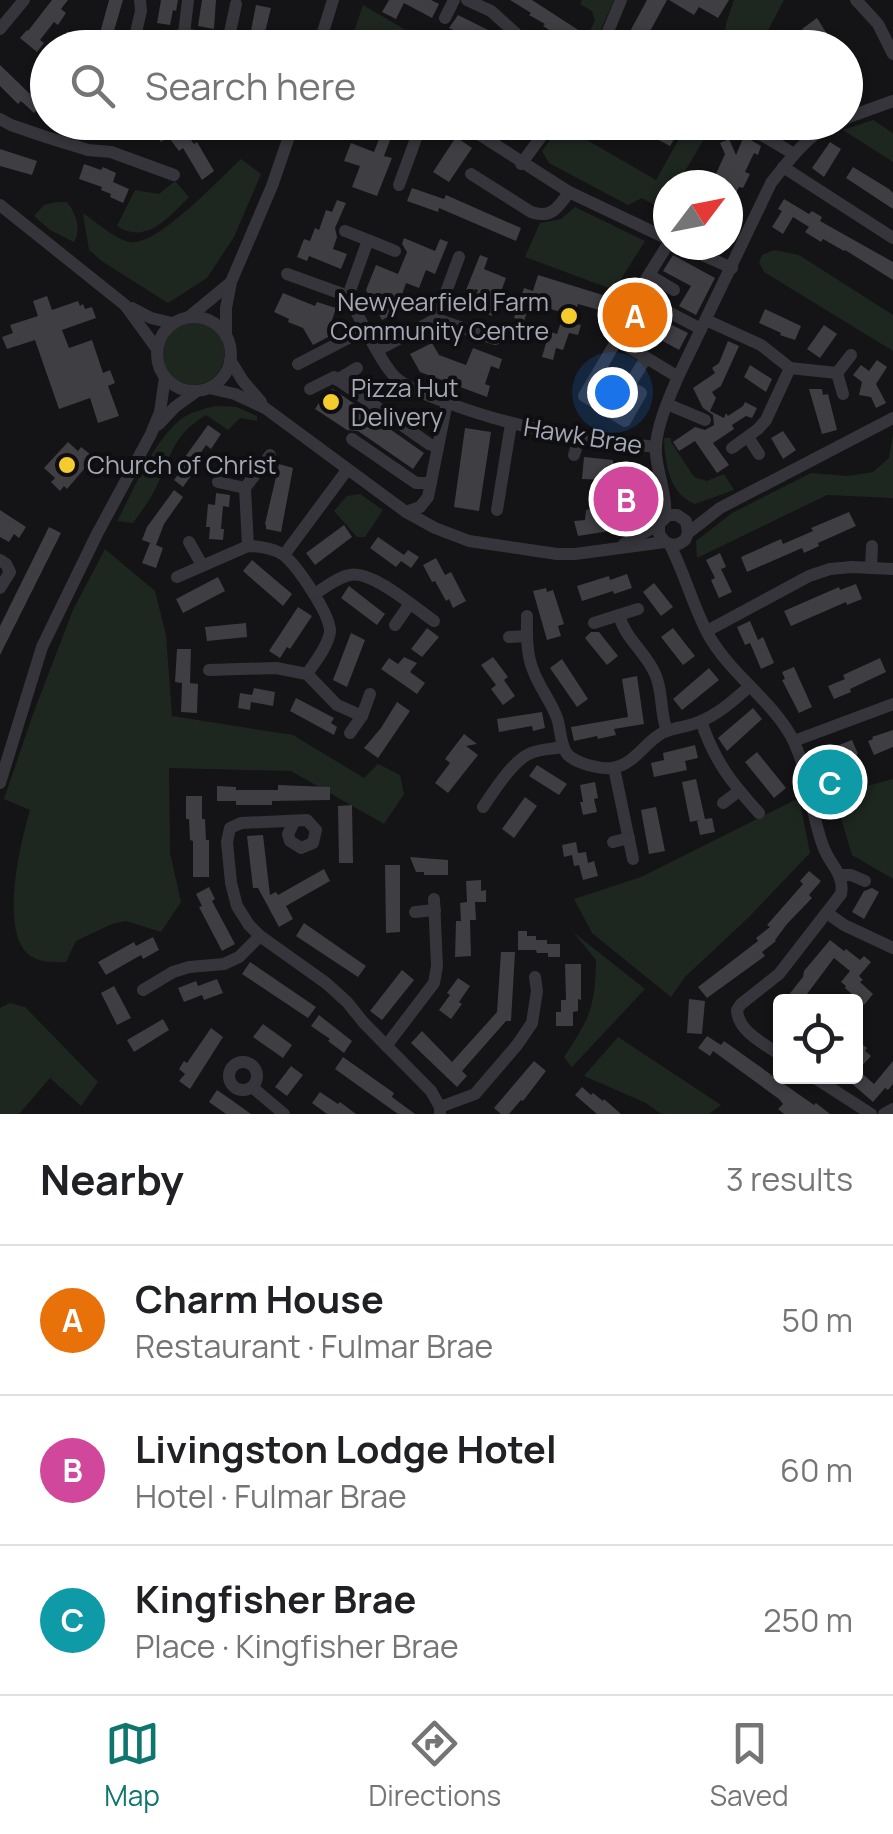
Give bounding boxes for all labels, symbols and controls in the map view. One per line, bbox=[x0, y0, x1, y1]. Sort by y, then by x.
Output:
search box bbox=[30, 30, 863, 140]
icon: search bbox=[65, 58, 120, 113]
text: Search here bbox=[145, 59, 356, 111]
north arrow bbox=[653, 170, 743, 260]
pin: A bbox=[602, 278, 668, 352]
place label: Newyearfield Farm Community Centre bbox=[330, 284, 549, 348]
marker: Newyearfield Farm Community Centre bbox=[558, 305, 580, 327]
your location bbox=[587, 367, 638, 418]
place label: Pizza Hut Delivery bbox=[351, 370, 459, 434]
marker: Pizza Hut Delivery bbox=[320, 391, 342, 413]
street label: Hawk Brae bbox=[521, 409, 645, 462]
place label: Church of Christ bbox=[87, 447, 276, 482]
marker: Church of Christ bbox=[56, 454, 78, 476]
pin: B bbox=[594, 462, 658, 536]
pin: C bbox=[798, 744, 862, 820]
map controls bbox=[773, 994, 863, 1084]
button: locate bbox=[773, 994, 863, 1084]
text: Nearby bbox=[40, 1150, 184, 1208]
text: 3 results bbox=[726, 1157, 853, 1201]
text: Charm House bbox=[135, 1272, 384, 1324]
text: A bbox=[62, 1298, 83, 1342]
text: 50 m bbox=[781, 1298, 853, 1342]
text: Restaurant · Fulmar Brae bbox=[135, 1324, 493, 1368]
text: Livingston Lodge Hotel bbox=[135, 1422, 557, 1474]
text: B bbox=[62, 1448, 83, 1492]
text: 60 m bbox=[780, 1448, 853, 1492]
text: Hotel · Fulmar Brae bbox=[135, 1474, 407, 1518]
text: Kingfisher Brae bbox=[135, 1572, 416, 1624]
text: C bbox=[61, 1598, 84, 1642]
text: 250 m bbox=[763, 1598, 853, 1642]
text: Place · Kingfisher Brae bbox=[135, 1624, 459, 1668]
tab: Map bbox=[104, 1716, 160, 1814]
tab: Directions bbox=[369, 1716, 501, 1814]
tab: Saved bbox=[710, 1716, 789, 1814]

